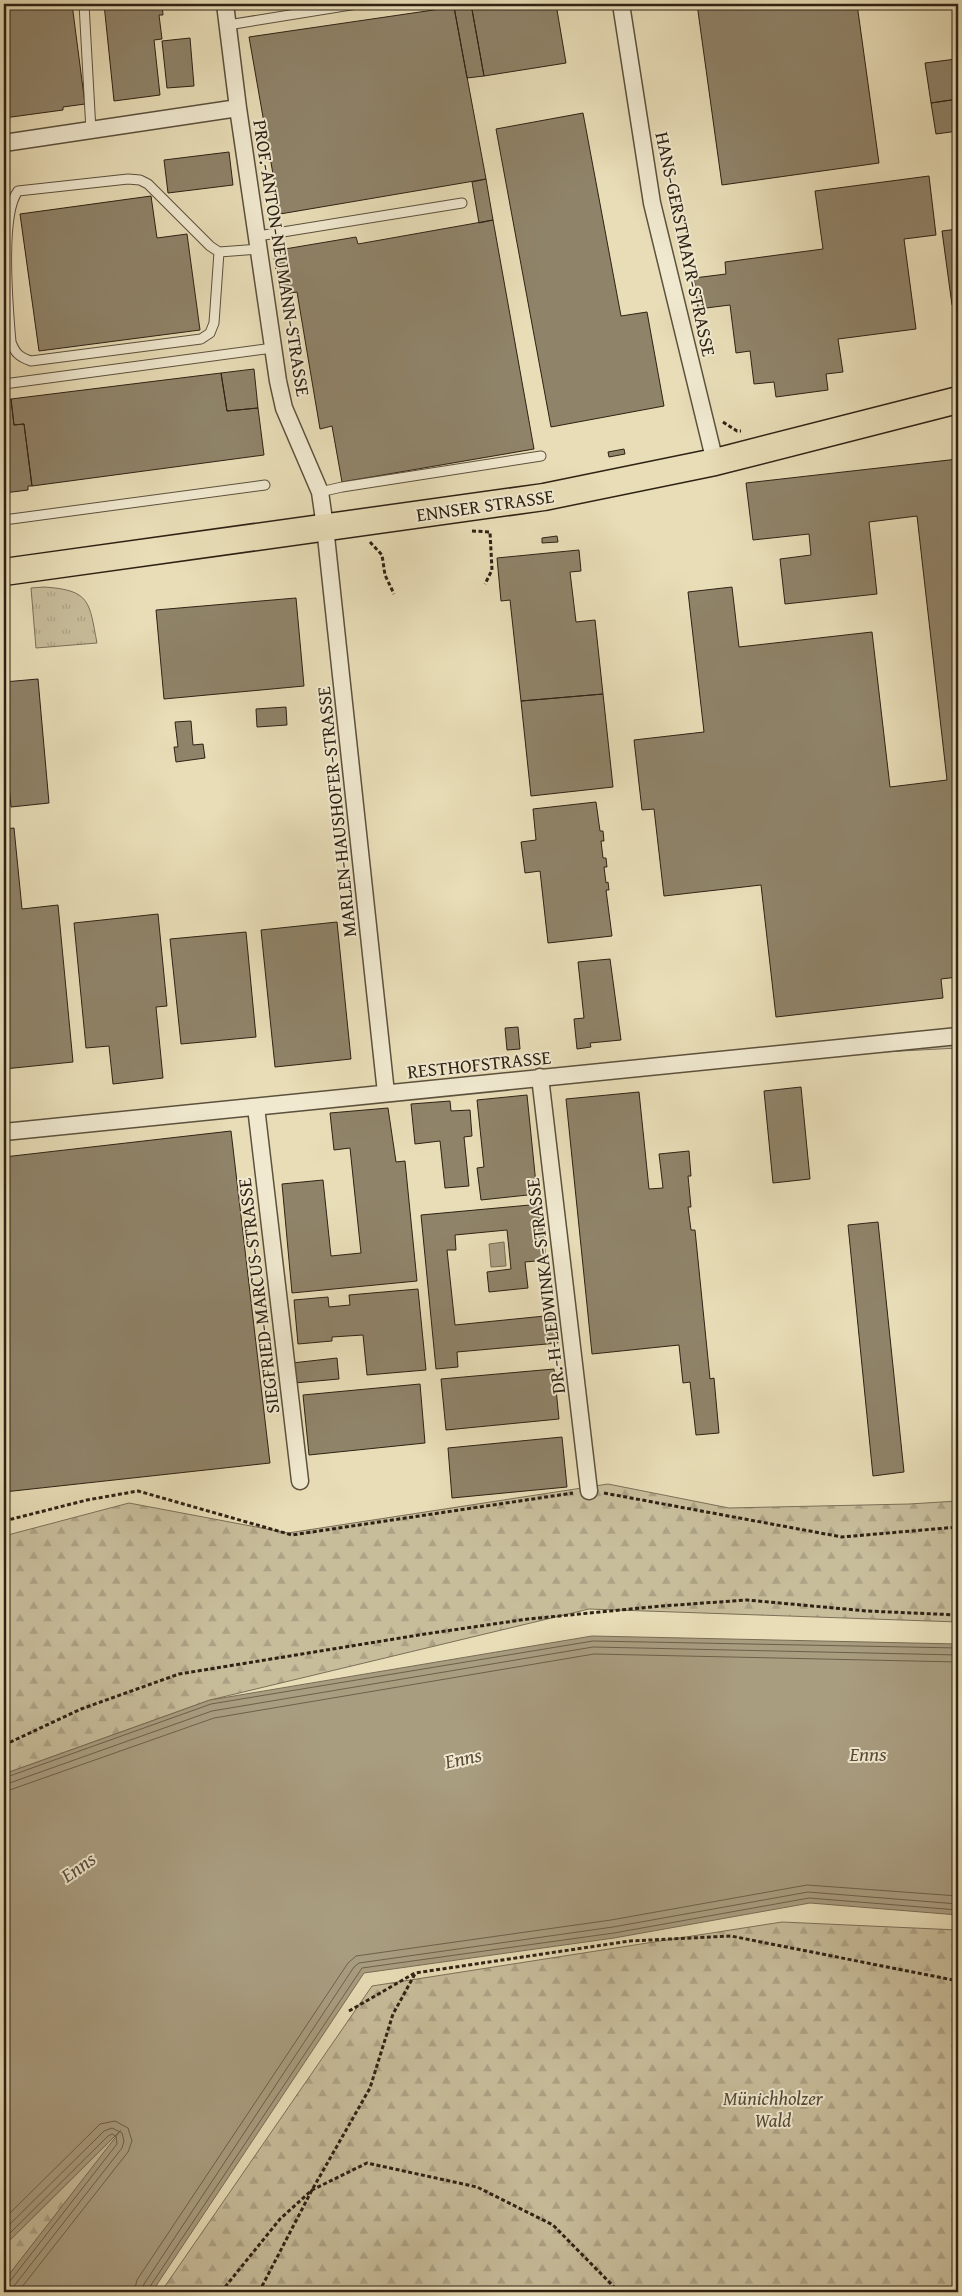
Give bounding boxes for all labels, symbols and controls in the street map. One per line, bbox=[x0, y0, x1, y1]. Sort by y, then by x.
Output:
street label: PROF.-ANTON-NEUMANN-STRASSE bbox=[246, 118, 318, 399]
street label: HANS-GERSTMAYR-STRASSE bbox=[649, 129, 724, 359]
street label: ENNSER STRASSE bbox=[414, 481, 556, 529]
street label: MARLEN-HAUSHOFER-STRASSE bbox=[309, 685, 363, 939]
street label: RESTHOFSTRASSE bbox=[406, 1042, 553, 1085]
street label: SIEGFRIED-MARCUS-STRASSE bbox=[230, 1176, 286, 1415]
street label: DR.-H-LEDWINKA-STRASSE bbox=[518, 1176, 572, 1396]
water label: Enns bbox=[441, 1739, 485, 1776]
water label: Enns bbox=[849, 1739, 887, 1768]
water label: Enns bbox=[53, 1844, 102, 1890]
park label: Münichholzer Wald bbox=[723, 2084, 824, 2134]

